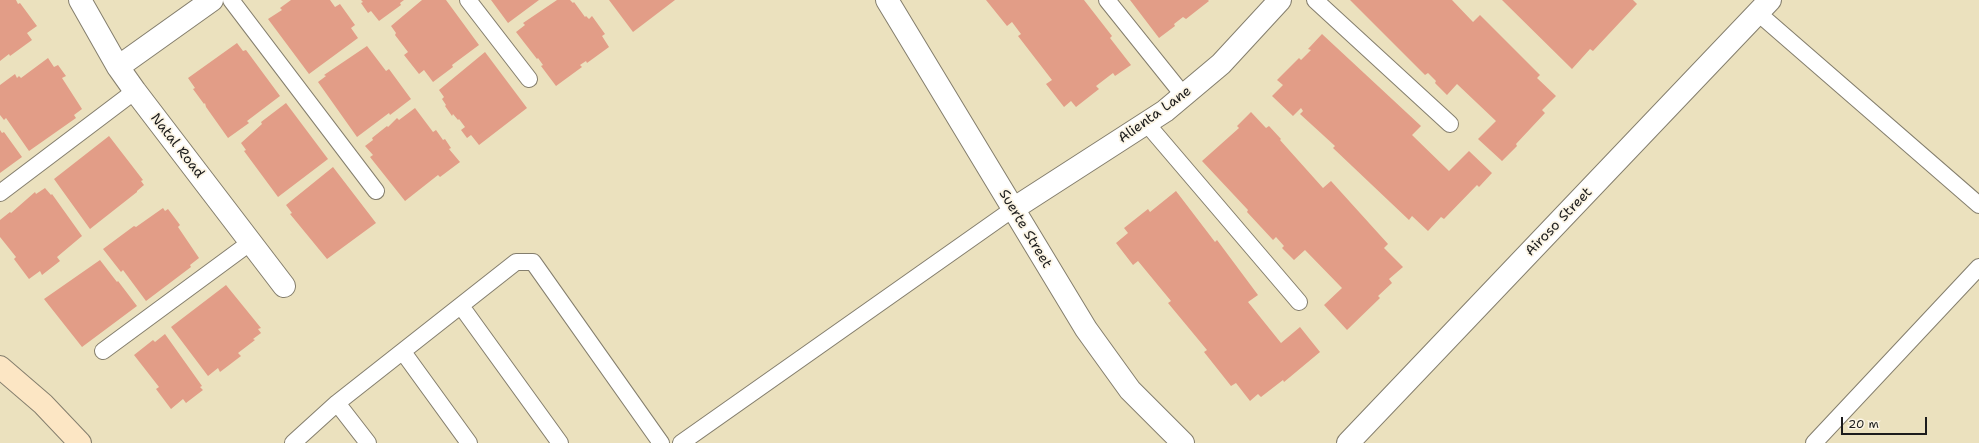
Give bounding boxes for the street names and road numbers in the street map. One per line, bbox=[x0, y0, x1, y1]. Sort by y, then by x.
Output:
street label: Alienta Lane bbox=[1115, 83, 1195, 147]
street label: Natal Road bbox=[146, 110, 208, 182]
street label: Airoso Street bbox=[1522, 184, 1596, 260]
street label: Suerte Street bbox=[995, 187, 1055, 271]

